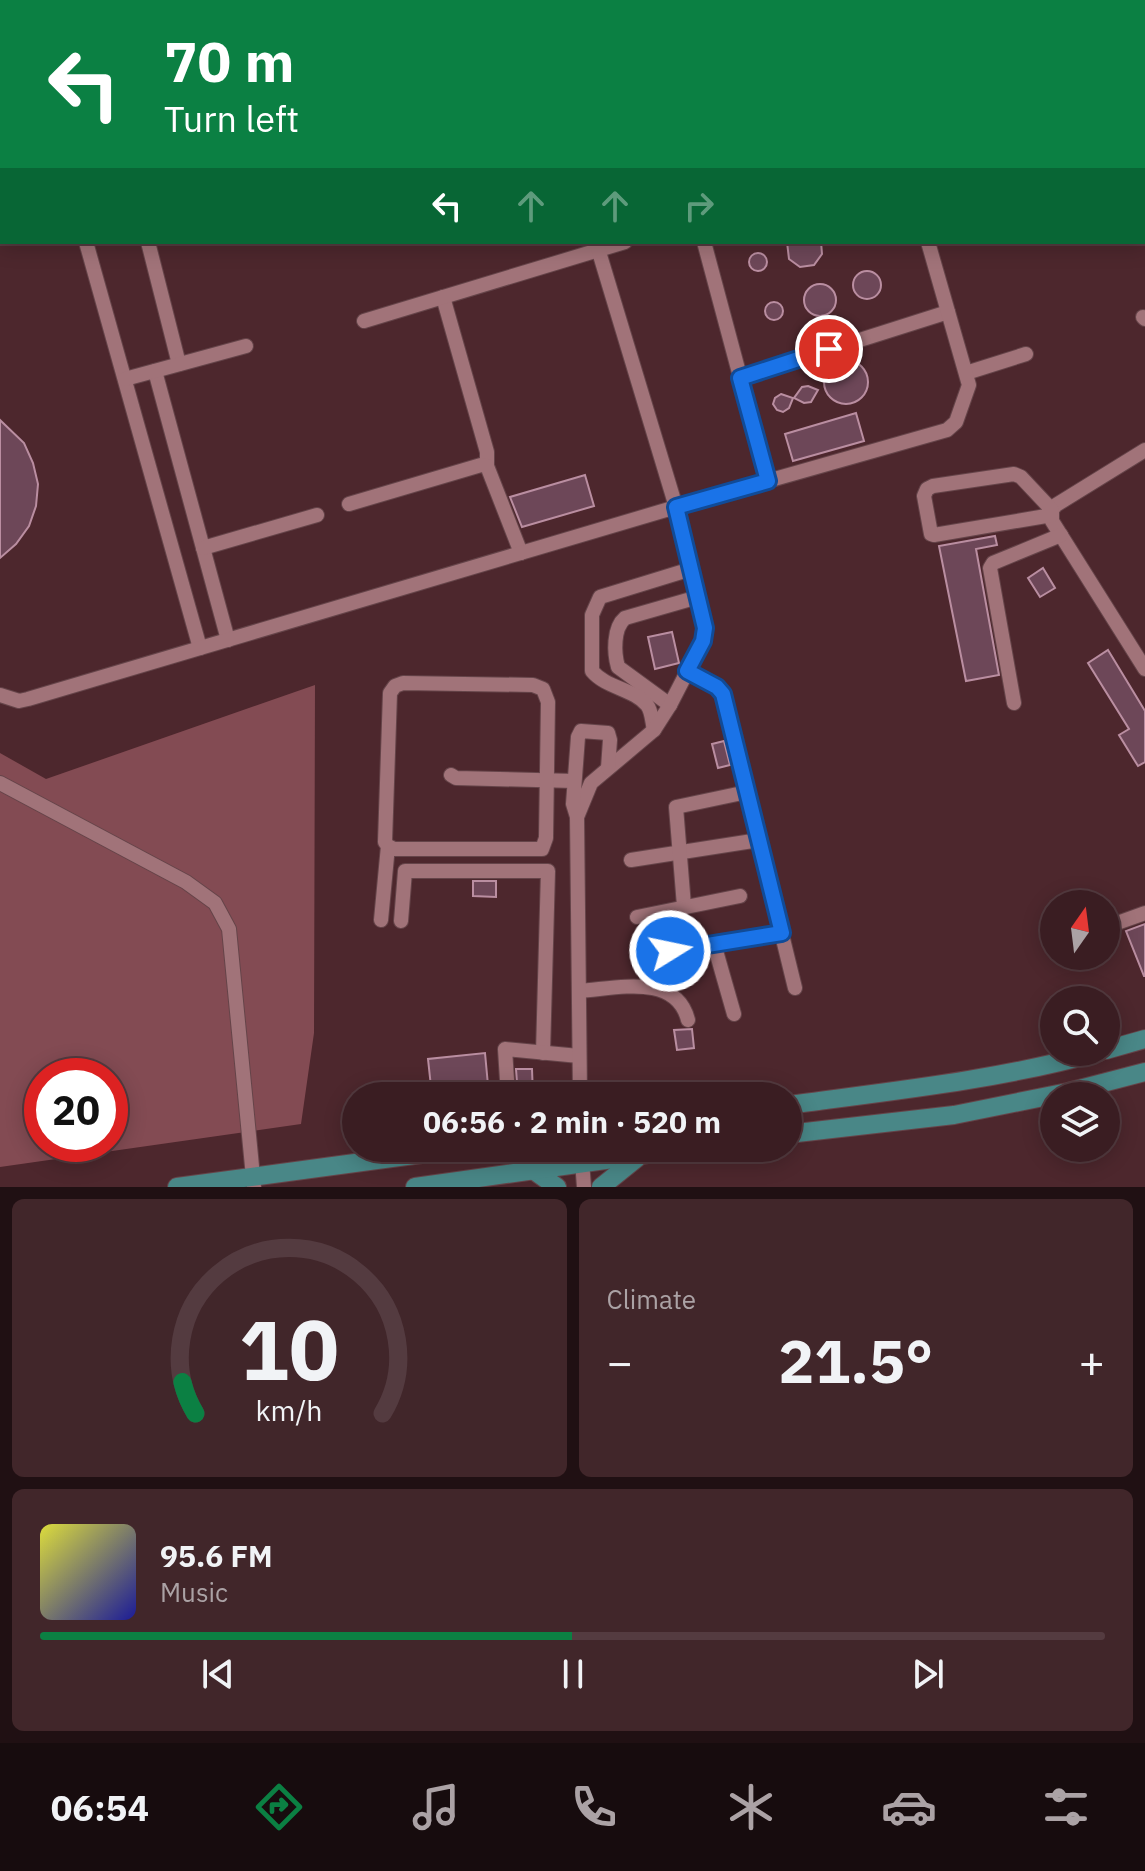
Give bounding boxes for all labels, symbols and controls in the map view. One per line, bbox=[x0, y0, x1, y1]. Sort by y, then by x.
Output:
text: 70 m bbox=[164, 25, 294, 97]
icon: left bbox=[32, 32, 136, 136]
text: Turn left bbox=[164, 95, 299, 142]
icon: left bbox=[425, 184, 469, 228]
icon: ahead bbox=[509, 184, 553, 228]
icon: ahead bbox=[593, 184, 637, 228]
icon: right bbox=[677, 184, 721, 228]
pin bbox=[795, 315, 863, 383]
icon: arrive bbox=[807, 327, 851, 371]
north arrow bbox=[1040, 890, 1120, 970]
map controls bbox=[1040, 890, 1120, 1162]
position arrow bbox=[628, 909, 712, 993]
button: search bbox=[1040, 986, 1120, 1066]
speed limit sign: 20 bbox=[24, 1058, 128, 1162]
button: layers bbox=[1040, 1082, 1120, 1162]
text: 06:56 · 2 min · 520 m bbox=[423, 1102, 721, 1141]
text: Climate bbox=[607, 1282, 696, 1316]
text: 10 bbox=[239, 1295, 339, 1403]
text: 21.5° bbox=[778, 1321, 933, 1400]
text: − bbox=[607, 1333, 633, 1390]
text: + bbox=[1079, 1333, 1105, 1390]
text: km/h bbox=[256, 1392, 323, 1429]
text: 95.6 FM bbox=[160, 1536, 273, 1575]
text: Music bbox=[160, 1575, 228, 1609]
icon: previous bbox=[196, 1652, 240, 1696]
icon: pause bbox=[551, 1652, 595, 1696]
icon: next bbox=[906, 1652, 950, 1696]
icon: directions bbox=[251, 1779, 307, 1835]
icon: music bbox=[408, 1779, 464, 1835]
icon: phone bbox=[566, 1779, 622, 1835]
icon: climate bbox=[723, 1779, 779, 1835]
icon: car bbox=[881, 1779, 937, 1835]
icon: filters bbox=[1038, 1779, 1094, 1835]
text: 06:54 bbox=[51, 1784, 149, 1831]

